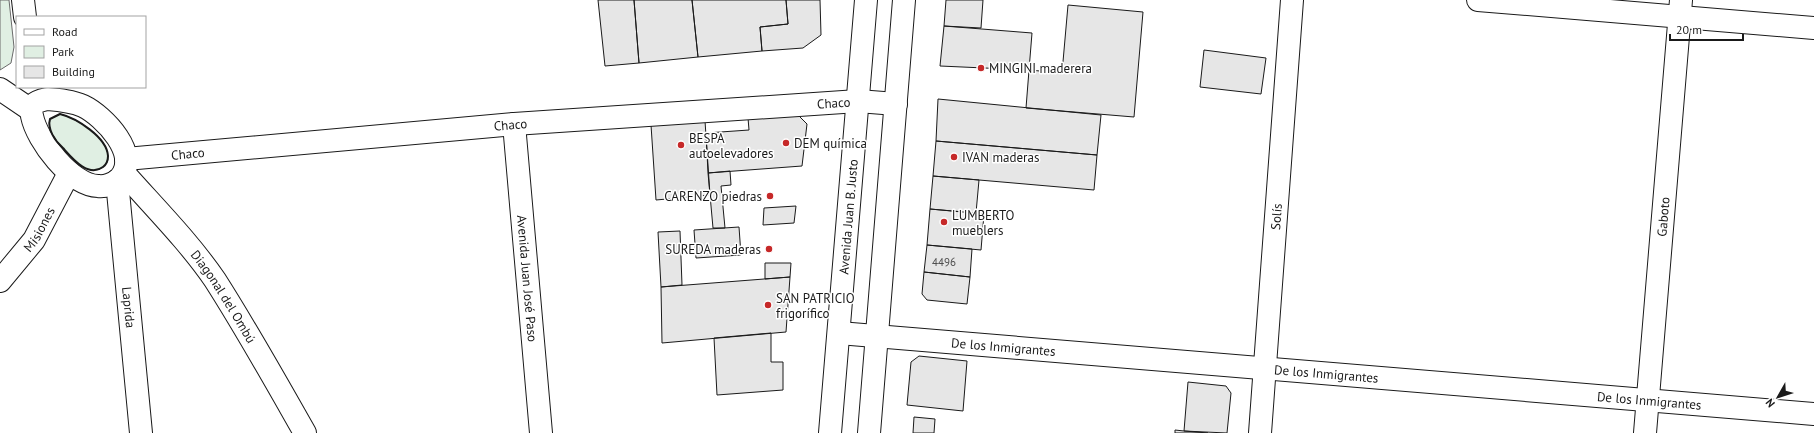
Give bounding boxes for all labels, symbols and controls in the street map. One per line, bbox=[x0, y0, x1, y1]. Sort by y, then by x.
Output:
legend bbox=[16, 16, 146, 88]
scale bar bbox=[1670, 16, 1743, 42]
text: 20 m bbox=[1676, 22, 1702, 37]
text: Road bbox=[52, 24, 77, 39]
text: Park bbox=[52, 44, 74, 59]
place label: MINGINI maderera bbox=[989, 60, 1092, 77]
marker: MINGINI maderera bbox=[976, 63, 986, 73]
text: Building bbox=[52, 64, 95, 79]
street label: Chaco bbox=[816, 93, 851, 112]
street label: Chaco bbox=[493, 115, 528, 134]
place label: BESPA autoelevadores bbox=[689, 130, 774, 162]
place label: DEM química bbox=[794, 135, 867, 152]
marker: DEM química bbox=[781, 138, 791, 148]
marker: BESPA autoelevadores bbox=[676, 140, 686, 150]
street label: Chaco bbox=[170, 143, 205, 163]
place label: IVAN maderas bbox=[962, 149, 1039, 166]
marker: IVAN maderas bbox=[949, 152, 959, 162]
street label: Avenida Juan B. Justo bbox=[835, 158, 861, 275]
place label: CARENZO piedras bbox=[664, 188, 762, 205]
marker: CARENZO piedras bbox=[765, 191, 775, 201]
street label: Gaboto bbox=[1653, 196, 1673, 237]
street label: Solís bbox=[1267, 203, 1285, 231]
street label: Misiones bbox=[19, 204, 58, 255]
place label: LUMBERTO mueblers bbox=[952, 207, 1015, 239]
street label: Avenida Juan José Paso bbox=[513, 214, 542, 343]
marker: LUMBERTO mueblers bbox=[939, 217, 949, 227]
place label: SUREDA maderas bbox=[665, 241, 761, 258]
marker: SUREDA maderas bbox=[764, 244, 774, 254]
street label: Diagonal del Ombú bbox=[187, 246, 260, 346]
house number: 4496 bbox=[932, 255, 956, 269]
street label: Laprida bbox=[119, 286, 139, 329]
place label: SAN PATRICIO frigorífico bbox=[776, 290, 855, 322]
marker: SAN PATRICIO frigorífico bbox=[763, 300, 773, 310]
street label: De los Inmigrantes bbox=[951, 334, 1056, 359]
street label: De los Inmigrantes bbox=[1273, 361, 1379, 386]
north arrow bbox=[1758, 377, 1798, 417]
street label: De los Inmigrantes bbox=[1596, 388, 1702, 413]
text: N bbox=[1763, 396, 1778, 411]

